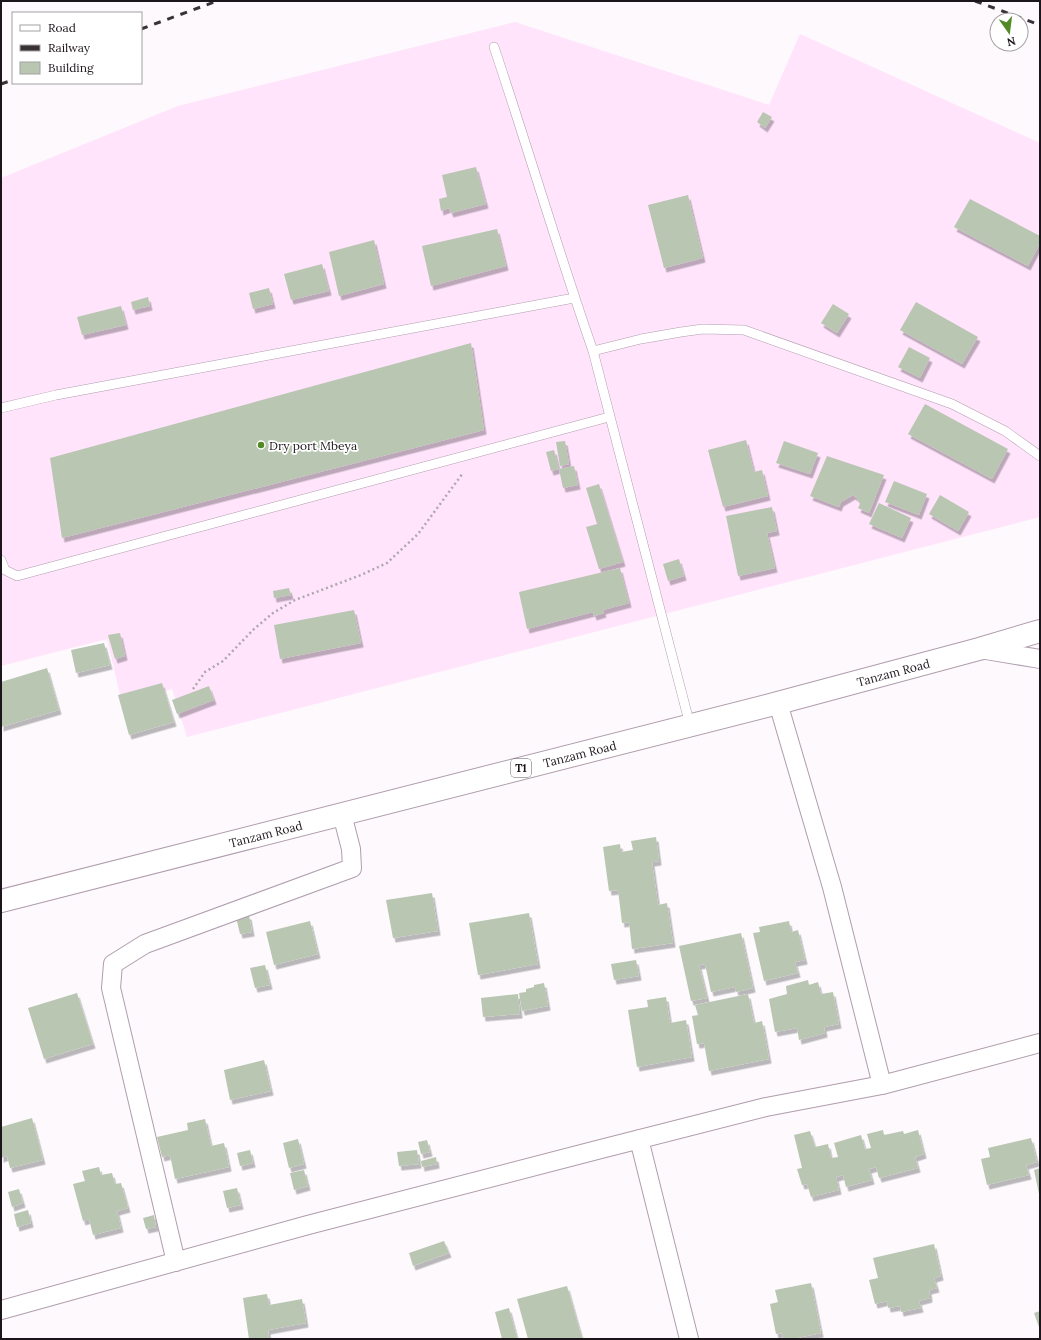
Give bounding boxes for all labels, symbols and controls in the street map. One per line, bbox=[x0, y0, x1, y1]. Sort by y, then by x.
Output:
legend bbox=[12, 12, 142, 84]
north arrow bbox=[989, 12, 1029, 52]
text: Road bbox=[48, 20, 76, 35]
text: N bbox=[1005, 34, 1017, 50]
text: Railway bbox=[48, 40, 91, 55]
text: Building bbox=[48, 60, 94, 75]
place label: Dry port Mbeya bbox=[269, 438, 357, 453]
marker: Dry port Mbeya bbox=[256, 440, 266, 450]
street label: Tanzam Road bbox=[855, 655, 931, 689]
street label: Tanzam Road bbox=[541, 737, 618, 770]
road number: T1 bbox=[511, 759, 531, 777]
street label: Tanzam Road bbox=[227, 817, 304, 850]

